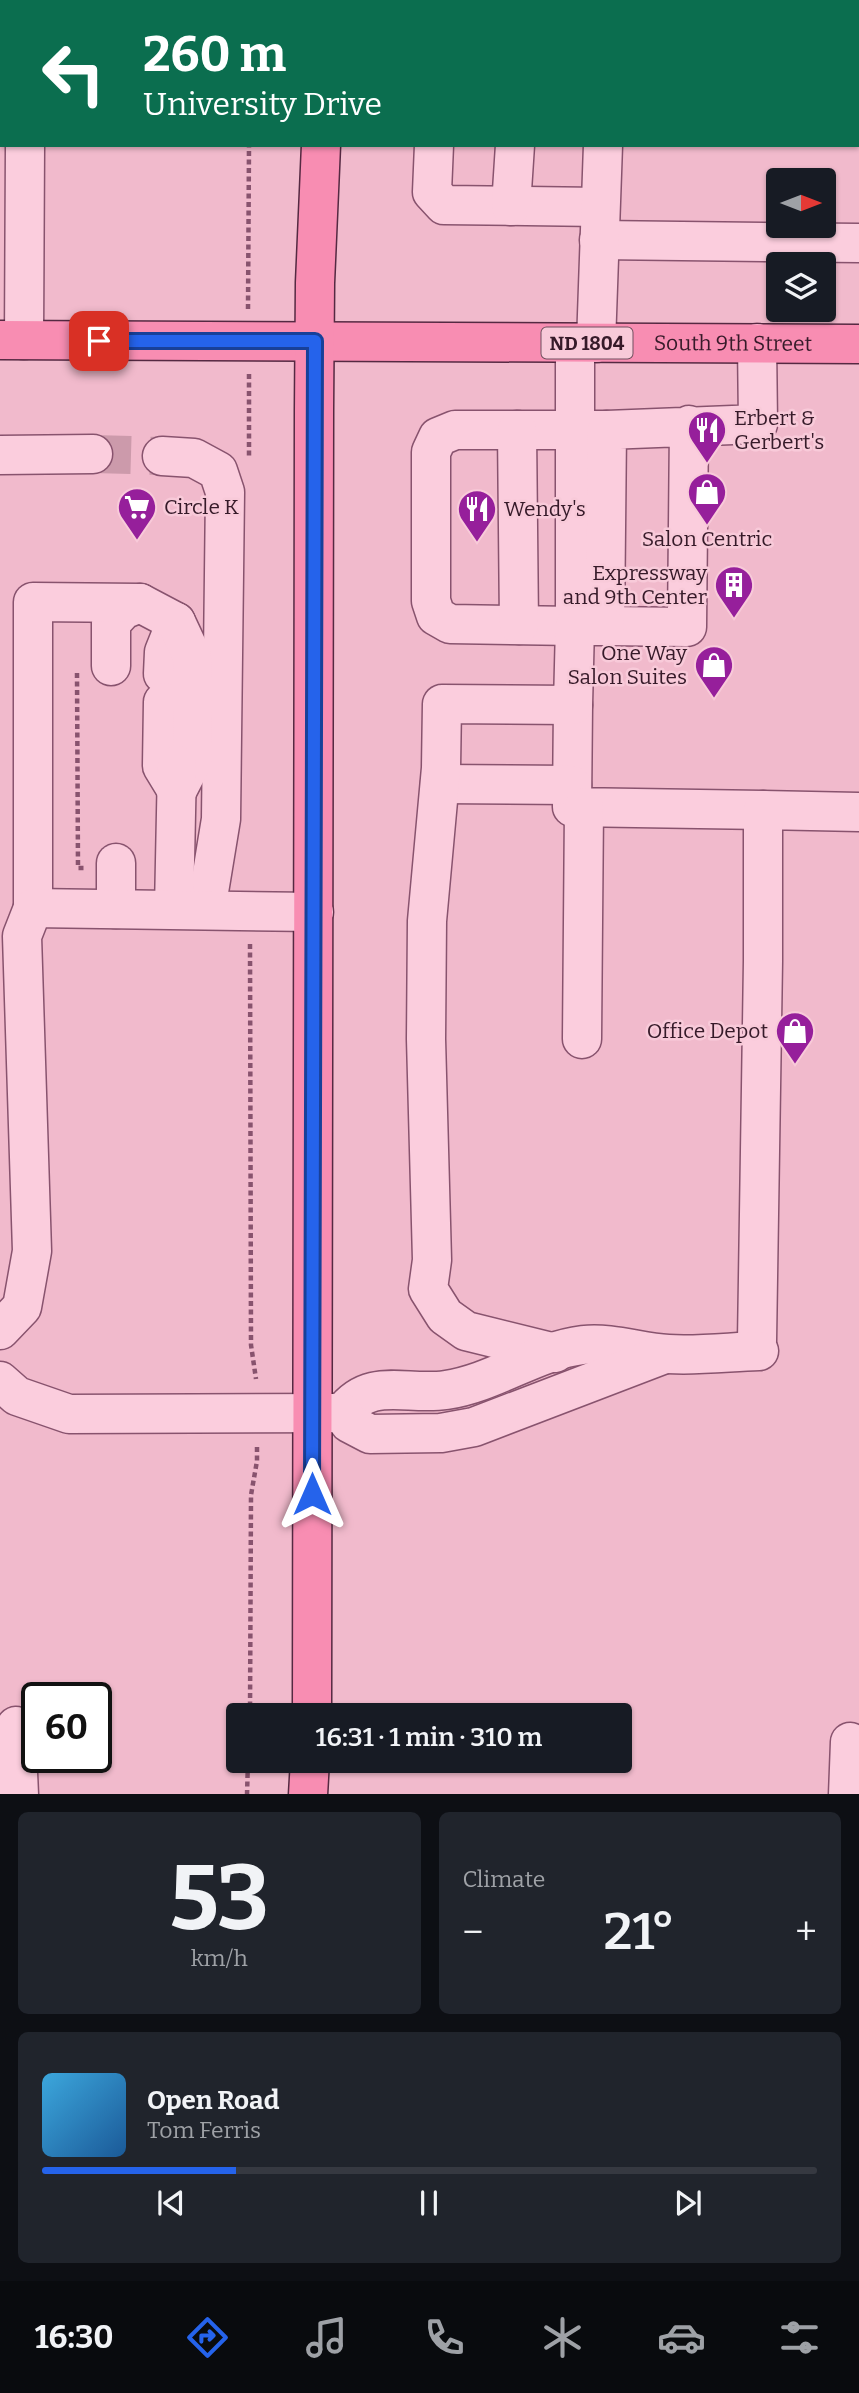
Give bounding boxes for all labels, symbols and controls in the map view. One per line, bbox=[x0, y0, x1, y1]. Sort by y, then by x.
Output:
text: 260 m bbox=[143, 25, 286, 84]
icon: left bbox=[28, 28, 119, 119]
text: University Drive bbox=[143, 85, 382, 123]
north arrow bbox=[766, 168, 836, 238]
map controls bbox=[766, 168, 836, 322]
button: layers bbox=[766, 252, 836, 322]
pin bbox=[69, 311, 129, 371]
icon: arrive bbox=[80, 322, 118, 360]
road number: ND 1804 bbox=[542, 328, 632, 358]
street label: South 9th Street bbox=[654, 330, 813, 357]
place label: Erbert & Gerbert's bbox=[734, 405, 824, 455]
restaurant icon: Erbert & Gerbert's bbox=[686, 409, 728, 464]
shop icon: Salon Centric bbox=[686, 471, 728, 526]
supermarket icon: Circle K bbox=[116, 486, 158, 541]
restaurant icon: Wendy's bbox=[456, 488, 498, 543]
place label: Circle K bbox=[164, 494, 239, 520]
place label: Wendy's bbox=[504, 496, 586, 522]
place label: Salon Centric bbox=[642, 526, 773, 552]
place label: Expressway and 9th Center bbox=[563, 560, 708, 610]
building icon: Expressway and 9th Center bbox=[713, 564, 755, 619]
place label: One Way Salon Suites bbox=[567, 640, 688, 690]
shop icon: One Way Salon Suites bbox=[693, 644, 735, 699]
shop icon: Office Depot bbox=[774, 1010, 816, 1065]
place label: Office Depot bbox=[647, 1018, 768, 1044]
position arrow bbox=[275, 1457, 349, 1531]
speed limit sign: 60 bbox=[21, 1682, 112, 1773]
text: 16:31 · 1 min · 310 m bbox=[316, 1722, 542, 1753]
text: 53 bbox=[169, 1844, 269, 1953]
text: Climate bbox=[463, 1865, 545, 1893]
text: 21° bbox=[604, 1900, 675, 1963]
text: − bbox=[463, 1909, 483, 1955]
text: + bbox=[795, 1909, 817, 1955]
text: km/h bbox=[191, 1944, 248, 1972]
text: Open Road bbox=[147, 2085, 279, 2116]
text: Tom Ferris bbox=[147, 2116, 261, 2144]
icon: previous bbox=[152, 2184, 190, 2222]
icon: pause bbox=[410, 2184, 448, 2222]
icon: next bbox=[669, 2184, 707, 2222]
icon: directions bbox=[183, 2313, 232, 2362]
icon: music bbox=[302, 2313, 351, 2362]
icon: phone bbox=[420, 2313, 469, 2362]
icon: climate bbox=[538, 2313, 587, 2362]
icon: car bbox=[657, 2313, 706, 2362]
icon: filters bbox=[775, 2313, 824, 2362]
text: 16:30 bbox=[35, 2318, 114, 2356]

